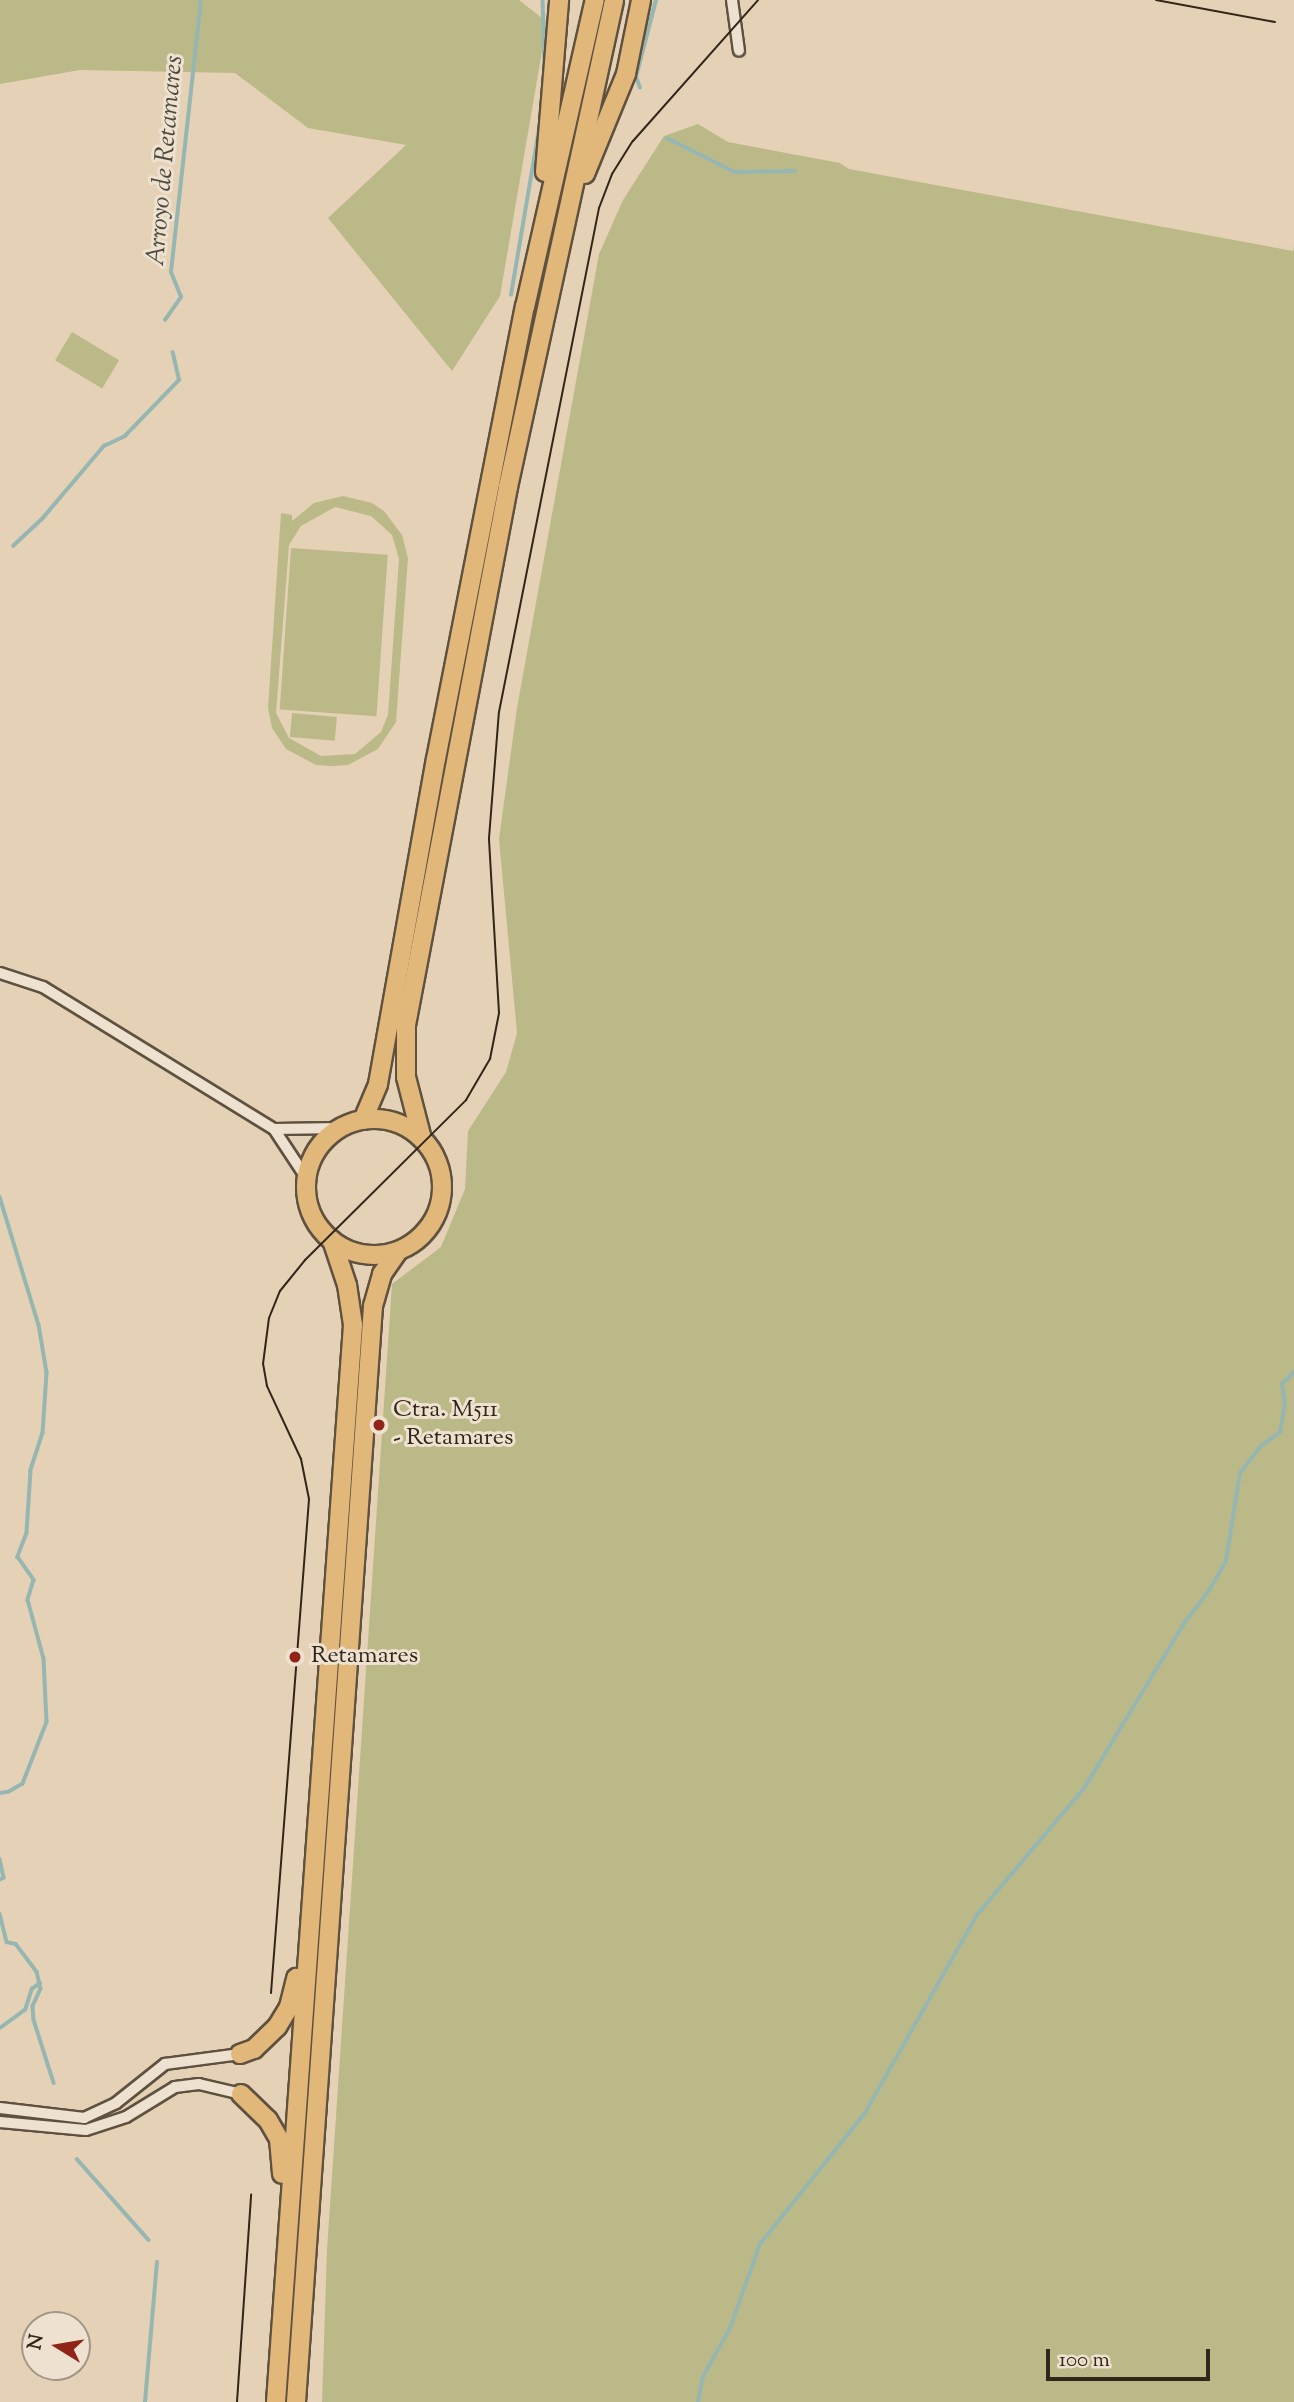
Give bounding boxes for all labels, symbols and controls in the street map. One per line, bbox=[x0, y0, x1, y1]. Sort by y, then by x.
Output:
water label: Arroyo de Retamares bbox=[141, 54, 191, 268]
place label: Ctra. M511 - Retamares bbox=[393, 1397, 513, 1453]
marker: Ctra. M511 - Retamares bbox=[371, 1417, 387, 1433]
place label: Retamares bbox=[311, 1643, 418, 1671]
marker: Retamares bbox=[285, 1647, 305, 1667]
north arrow bbox=[21, 2311, 91, 2381]
text: N bbox=[22, 2332, 52, 2352]
scale bar bbox=[1049, 2336, 1214, 2380]
text: 100 m bbox=[1059, 2346, 1110, 2376]

